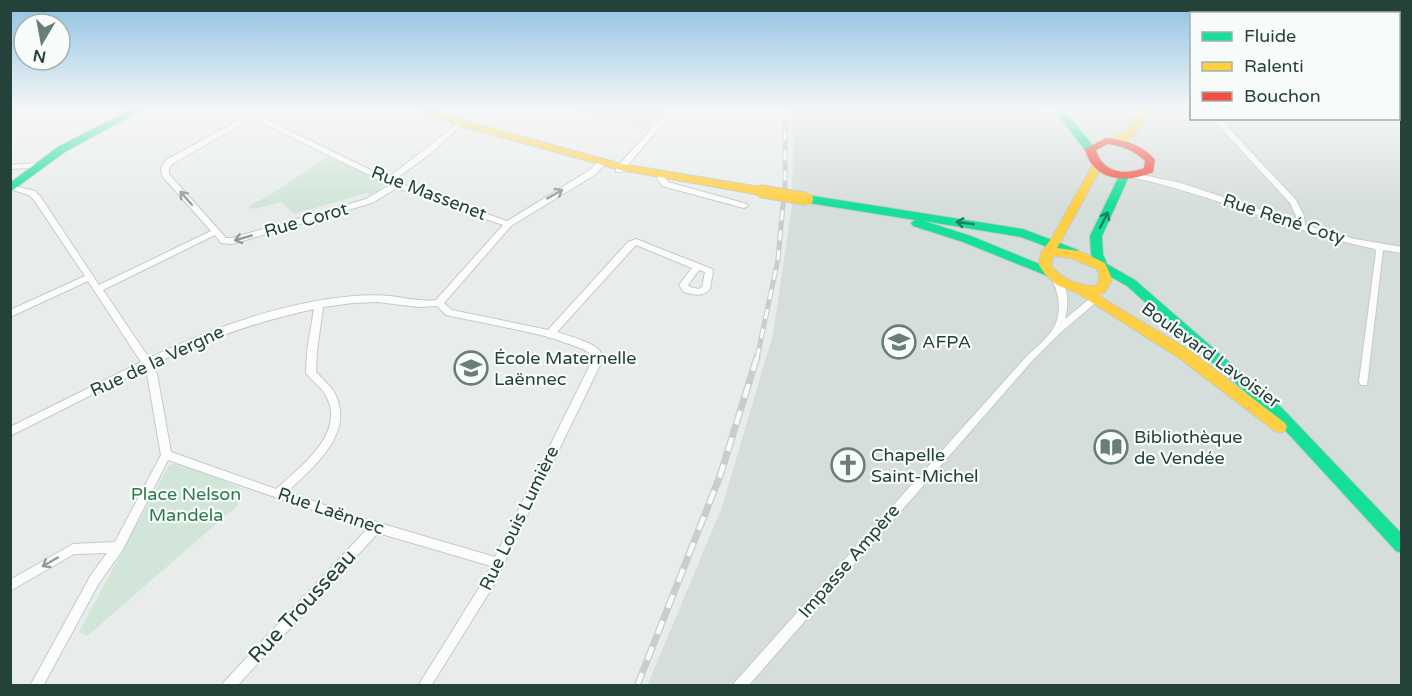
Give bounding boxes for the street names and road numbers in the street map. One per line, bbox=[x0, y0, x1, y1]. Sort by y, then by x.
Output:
street label: Rue Massenet bbox=[368, 161, 490, 225]
street label: Rue René Coty bbox=[1220, 189, 1348, 249]
street label: Rue Corot bbox=[262, 198, 351, 242]
street label: Boulevard Lavoisier bbox=[1137, 297, 1285, 413]
street label: Rue de la Vergne bbox=[87, 320, 227, 402]
street label: Rue Louis Lumière bbox=[474, 442, 564, 594]
street label: Rue Laënnec bbox=[275, 483, 387, 539]
street label: Impasse Ampère bbox=[794, 500, 904, 622]
street label: Rue Trousseau bbox=[243, 544, 361, 668]

